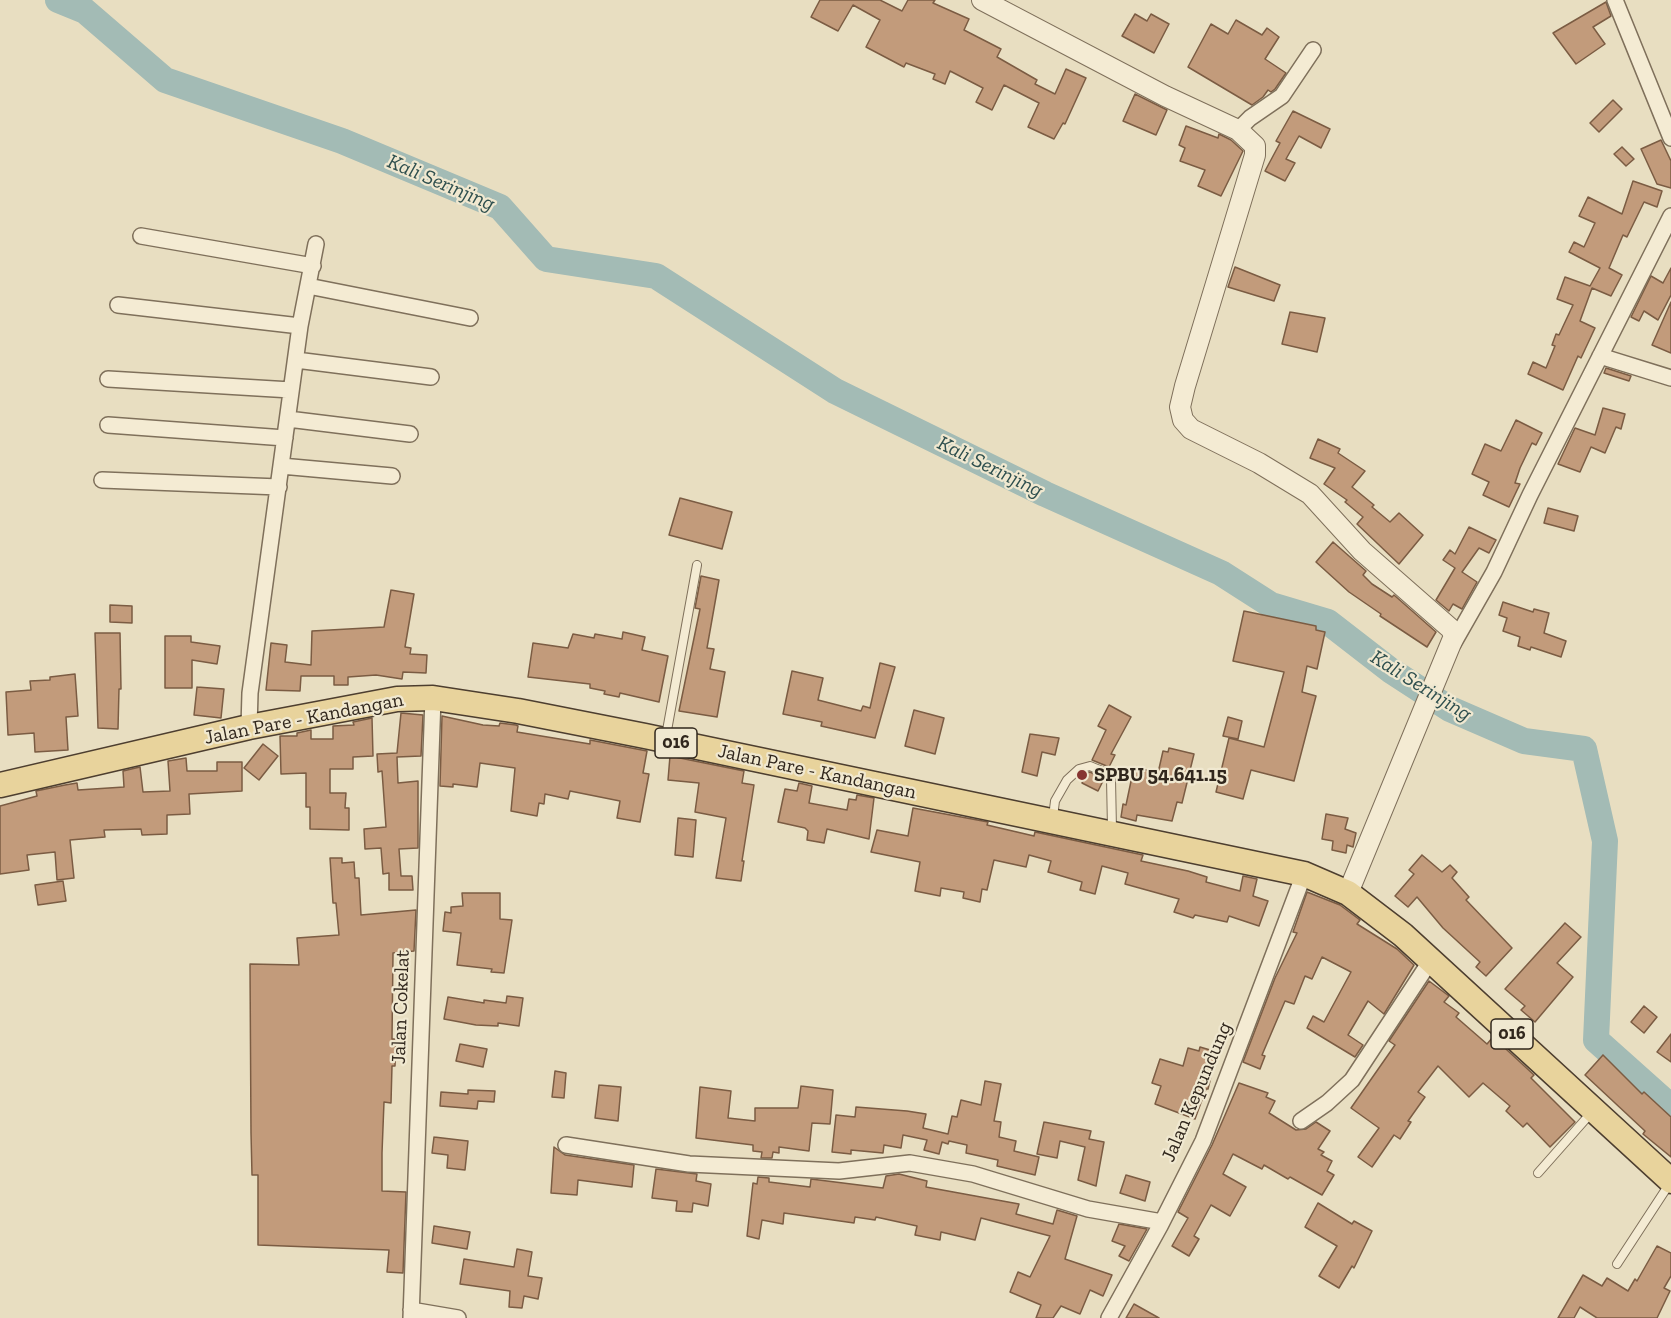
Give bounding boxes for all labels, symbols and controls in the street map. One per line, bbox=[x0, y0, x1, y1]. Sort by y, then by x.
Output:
water label: Kali Serinjing bbox=[383, 149, 499, 217]
water label: Kali Serinjing bbox=[933, 431, 1047, 503]
water label: Kali Serinjing bbox=[1366, 645, 1476, 727]
street label: Jalan Pare - Kandangan bbox=[202, 688, 406, 750]
road number: 016 bbox=[655, 728, 697, 758]
street label: Jalan Pare - Kandangan bbox=[716, 739, 918, 805]
place label: SPBU 54.641.15 bbox=[1094, 763, 1227, 787]
marker: SPBU 54.641.15 bbox=[1075, 768, 1089, 782]
street label: Jalan Cokelat bbox=[387, 949, 415, 1065]
street label: Jalan Kepundung bbox=[1157, 1019, 1237, 1165]
road number: 016 bbox=[1491, 1019, 1533, 1049]

